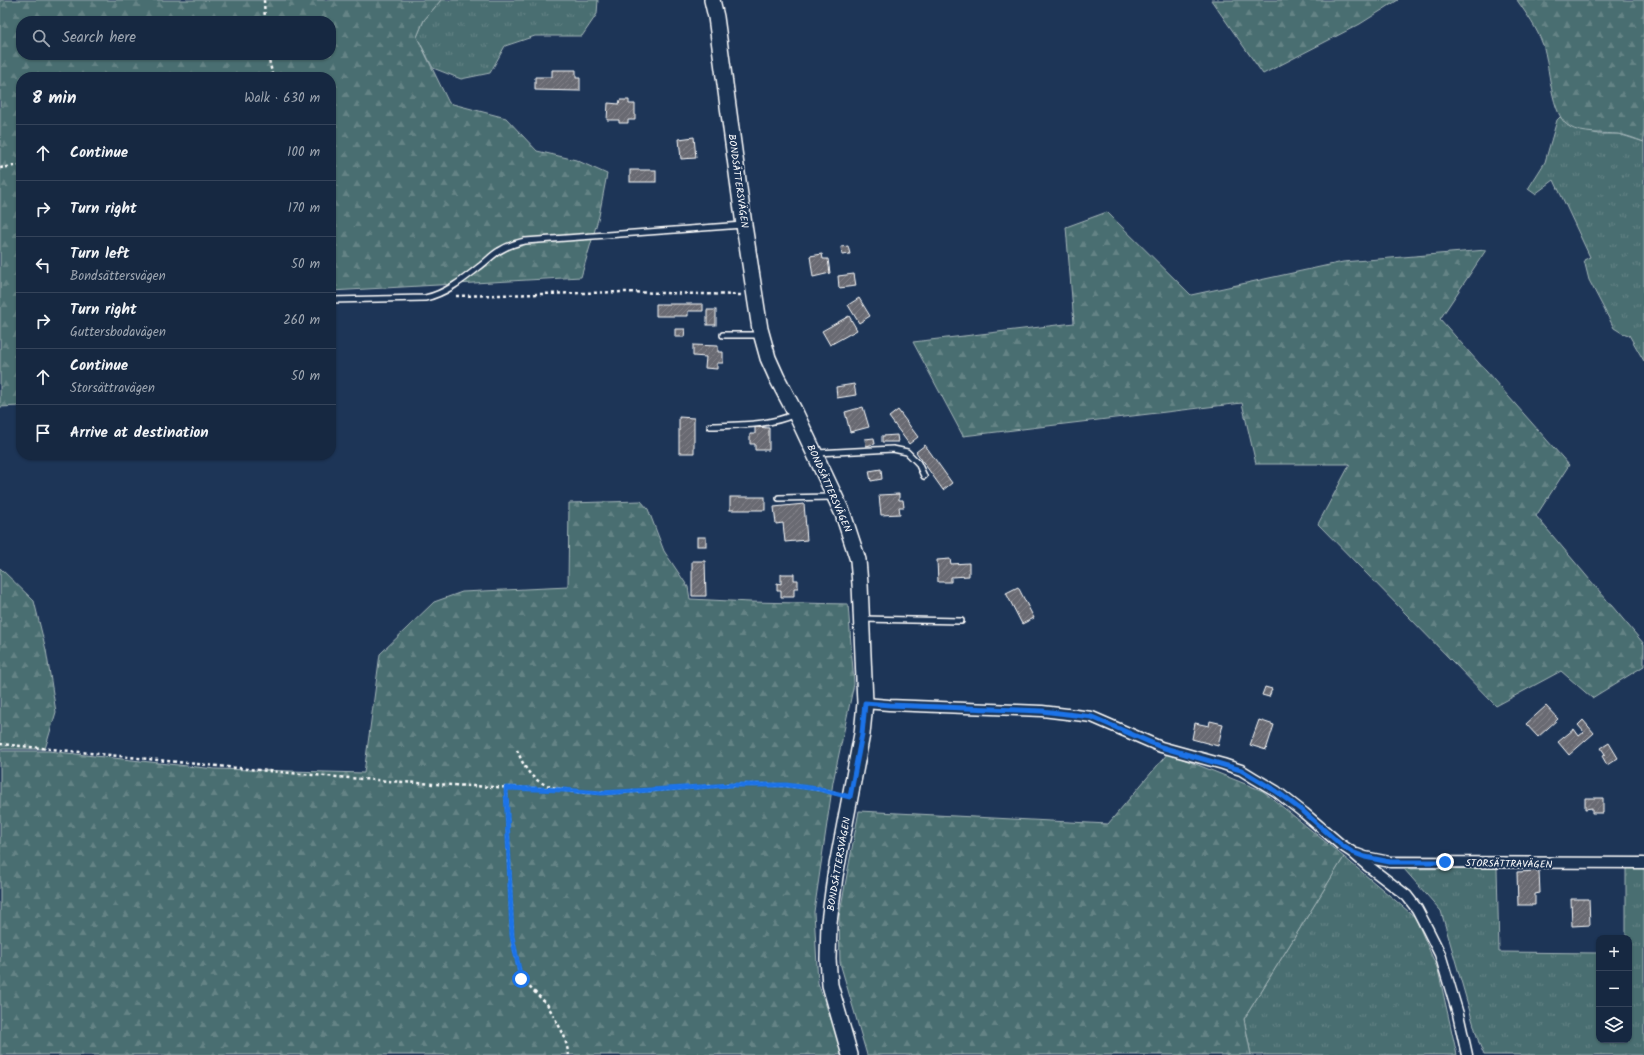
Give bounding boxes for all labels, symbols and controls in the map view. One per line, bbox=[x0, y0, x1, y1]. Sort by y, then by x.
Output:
search box bbox=[16, 16, 336, 60]
text: Search here bbox=[62, 26, 136, 50]
icon: search bbox=[30, 27, 52, 49]
text: 8 min bbox=[32, 85, 76, 112]
text: Walk · 630 m bbox=[244, 88, 320, 109]
street label: BONDSÄTTERSVÄGEN bbox=[723, 133, 753, 229]
text: Continue bbox=[70, 141, 128, 165]
icon: ahead bbox=[32, 142, 54, 164]
text: 100 m bbox=[287, 142, 320, 163]
text: Turn right bbox=[70, 197, 137, 221]
icon: right bbox=[32, 198, 54, 220]
text: 170 m bbox=[288, 198, 320, 219]
text: Turn left bbox=[70, 242, 130, 266]
icon: left bbox=[32, 254, 54, 276]
text: 50 m bbox=[291, 254, 320, 275]
text: Bondsättersvägen bbox=[70, 266, 166, 287]
text: Turn right bbox=[70, 298, 137, 322]
icon: right bbox=[32, 310, 54, 332]
text: 260 m bbox=[283, 310, 320, 331]
text: Guttersbodavägen bbox=[70, 322, 166, 343]
text: Continue bbox=[70, 354, 128, 378]
icon: ahead bbox=[32, 366, 54, 388]
text: 50 m bbox=[291, 366, 320, 387]
text: Storsättravägen bbox=[70, 378, 155, 399]
text: Arrive at destination bbox=[70, 421, 209, 445]
icon: arrive bbox=[32, 422, 54, 444]
street label: BONDSÄTTERSVÄGEN bbox=[802, 442, 856, 535]
street label: BONDSÄTTERSVÄGEN bbox=[823, 816, 855, 912]
route end bbox=[1436, 853, 1454, 871]
street label: STORSÄTTRAVÄGEN bbox=[1465, 855, 1553, 873]
map controls bbox=[1596, 935, 1632, 1043]
button: + bbox=[1596, 935, 1632, 971]
route start bbox=[512, 970, 530, 988]
button: − bbox=[1596, 971, 1632, 1007]
button: layers bbox=[1596, 1007, 1632, 1043]

